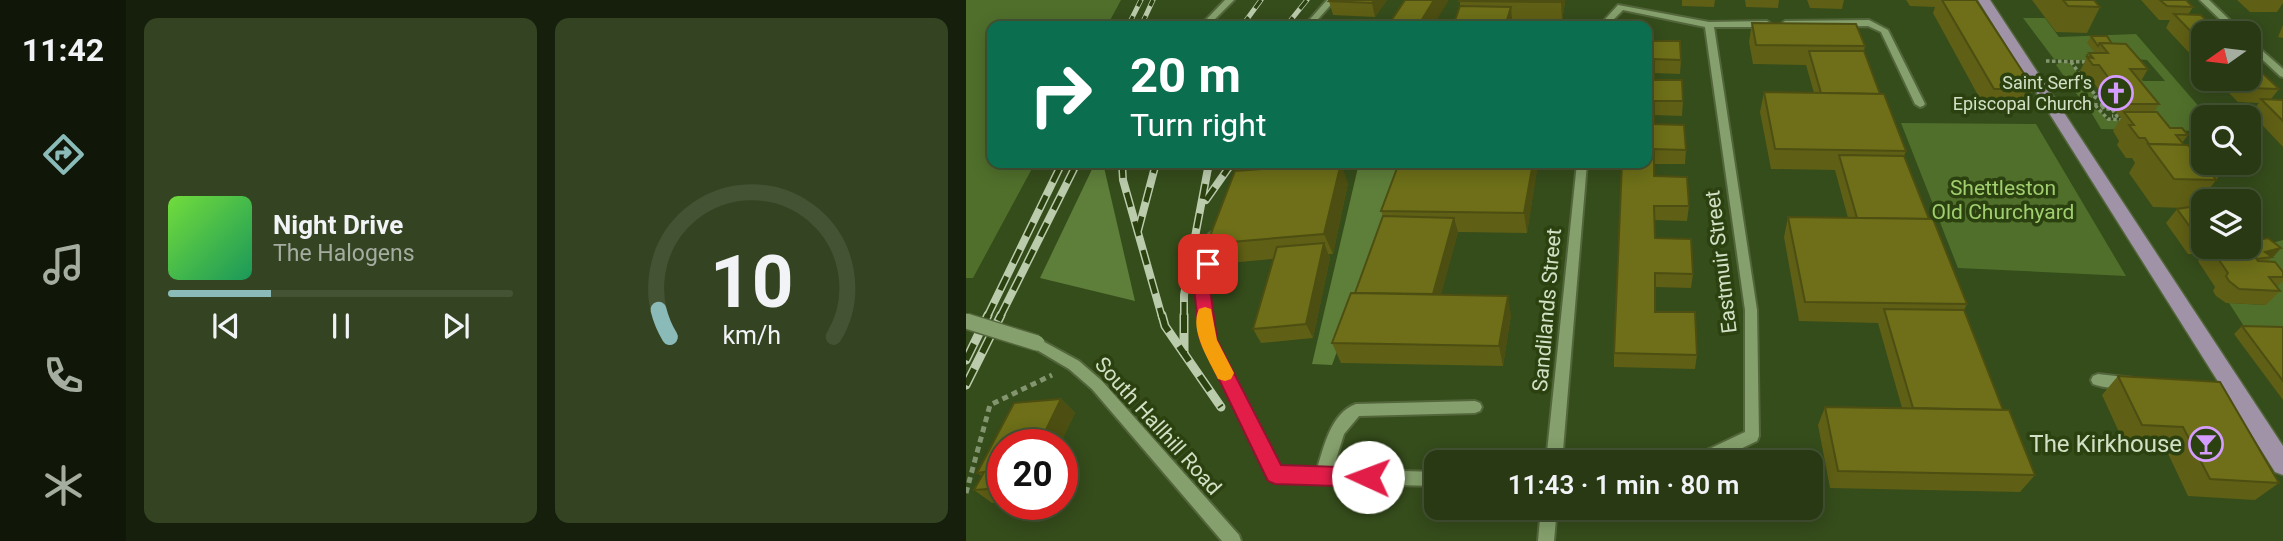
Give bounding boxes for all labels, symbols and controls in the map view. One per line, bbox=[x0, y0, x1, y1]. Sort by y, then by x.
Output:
north arrow bbox=[2191, 21, 2261, 91]
map controls bbox=[2191, 21, 2261, 259]
text: 11:42 bbox=[22, 31, 104, 69]
text: 20 m bbox=[1130, 47, 1241, 104]
icon: right bbox=[1015, 49, 1106, 140]
place label: Saint Serf's Episcopal Church bbox=[1953, 72, 2092, 114]
church icon: Saint Serf's Episcopal Church bbox=[2097, 74, 2135, 112]
button: search bbox=[2191, 105, 2261, 175]
text: Turn right bbox=[1130, 106, 1266, 144]
icon: directions bbox=[39, 130, 88, 179]
park label: Shettleston Old Churchyard bbox=[1932, 176, 2074, 224]
street label: Eastmuir Street bbox=[1700, 189, 1742, 335]
button: layers bbox=[2191, 189, 2261, 259]
text: Night Drive bbox=[273, 210, 403, 240]
street label: Sandilands Street bbox=[1528, 227, 1566, 393]
pin bbox=[1178, 234, 1238, 294]
text: 10 bbox=[710, 239, 793, 325]
icon: music bbox=[39, 240, 88, 289]
text: The Halogens bbox=[273, 240, 415, 267]
icon: arrive bbox=[1189, 245, 1227, 283]
icon: previous bbox=[207, 307, 245, 345]
icon: pause bbox=[322, 307, 360, 345]
icon: next bbox=[437, 307, 475, 345]
text: km/h bbox=[722, 320, 781, 349]
icon: phone bbox=[39, 351, 88, 400]
street label: South Hallhill Road bbox=[1090, 352, 1226, 500]
bar icon: The Kirkhouse bbox=[2187, 425, 2225, 463]
speed limit sign: 20 bbox=[987, 429, 1078, 520]
place label: The Kirkhouse bbox=[2029, 430, 2182, 458]
position arrow bbox=[1331, 440, 1405, 514]
icon: climate bbox=[39, 461, 88, 510]
text: 11:43 · 1 min · 80 m bbox=[1508, 470, 1739, 500]

